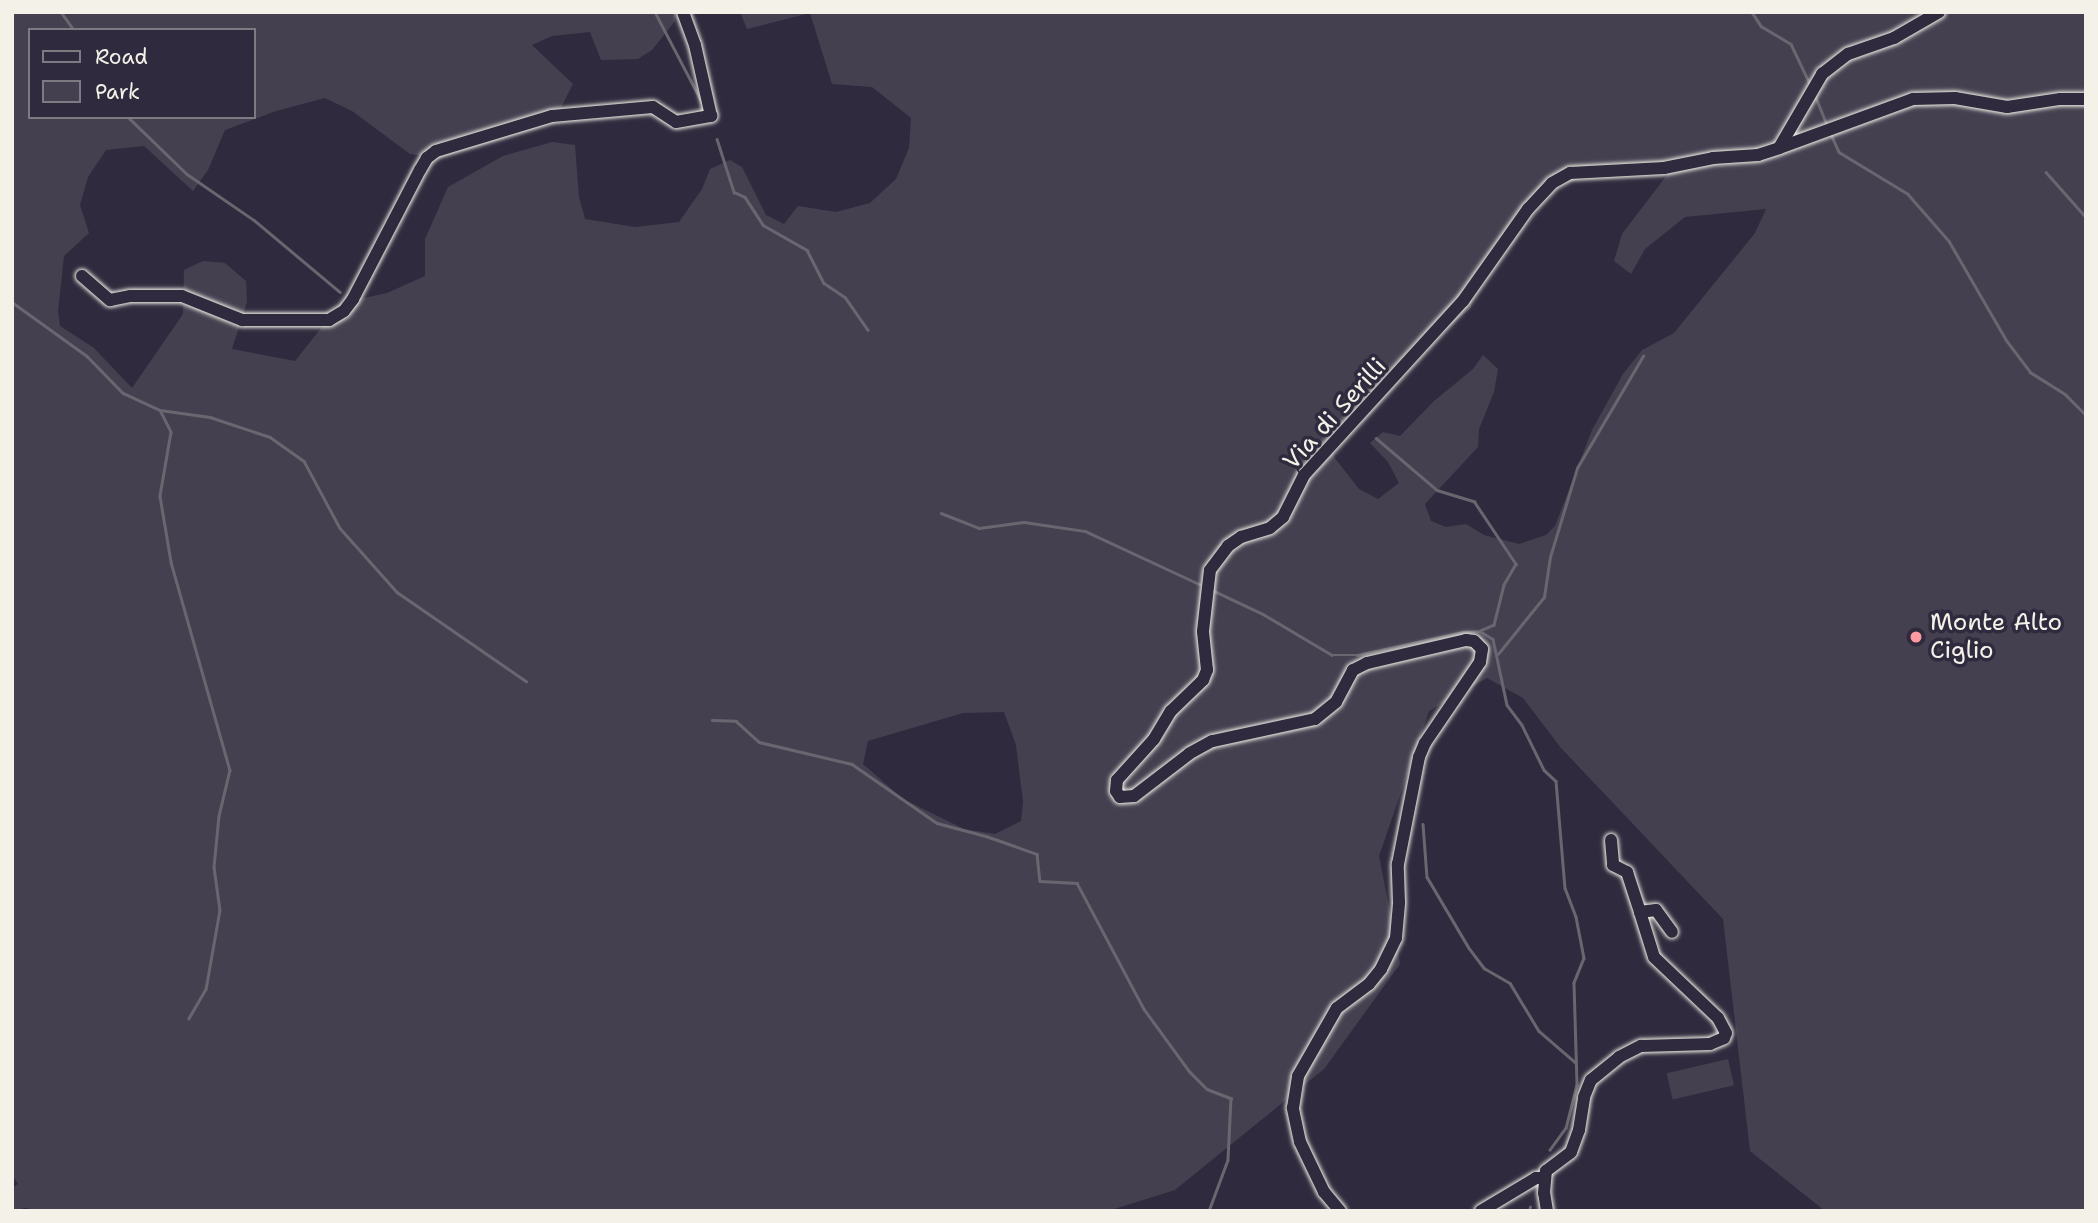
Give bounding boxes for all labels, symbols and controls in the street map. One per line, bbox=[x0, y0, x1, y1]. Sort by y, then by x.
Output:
legend bbox=[28, 28, 256, 119]
text: Road bbox=[95, 43, 148, 71]
text: Park bbox=[95, 78, 140, 106]
street label: Via di Serilli bbox=[1277, 352, 1393, 476]
place label: Monte Alto Ciglio bbox=[1930, 609, 2062, 665]
marker: Monte Alto Ciglio bbox=[1908, 629, 1924, 645]

